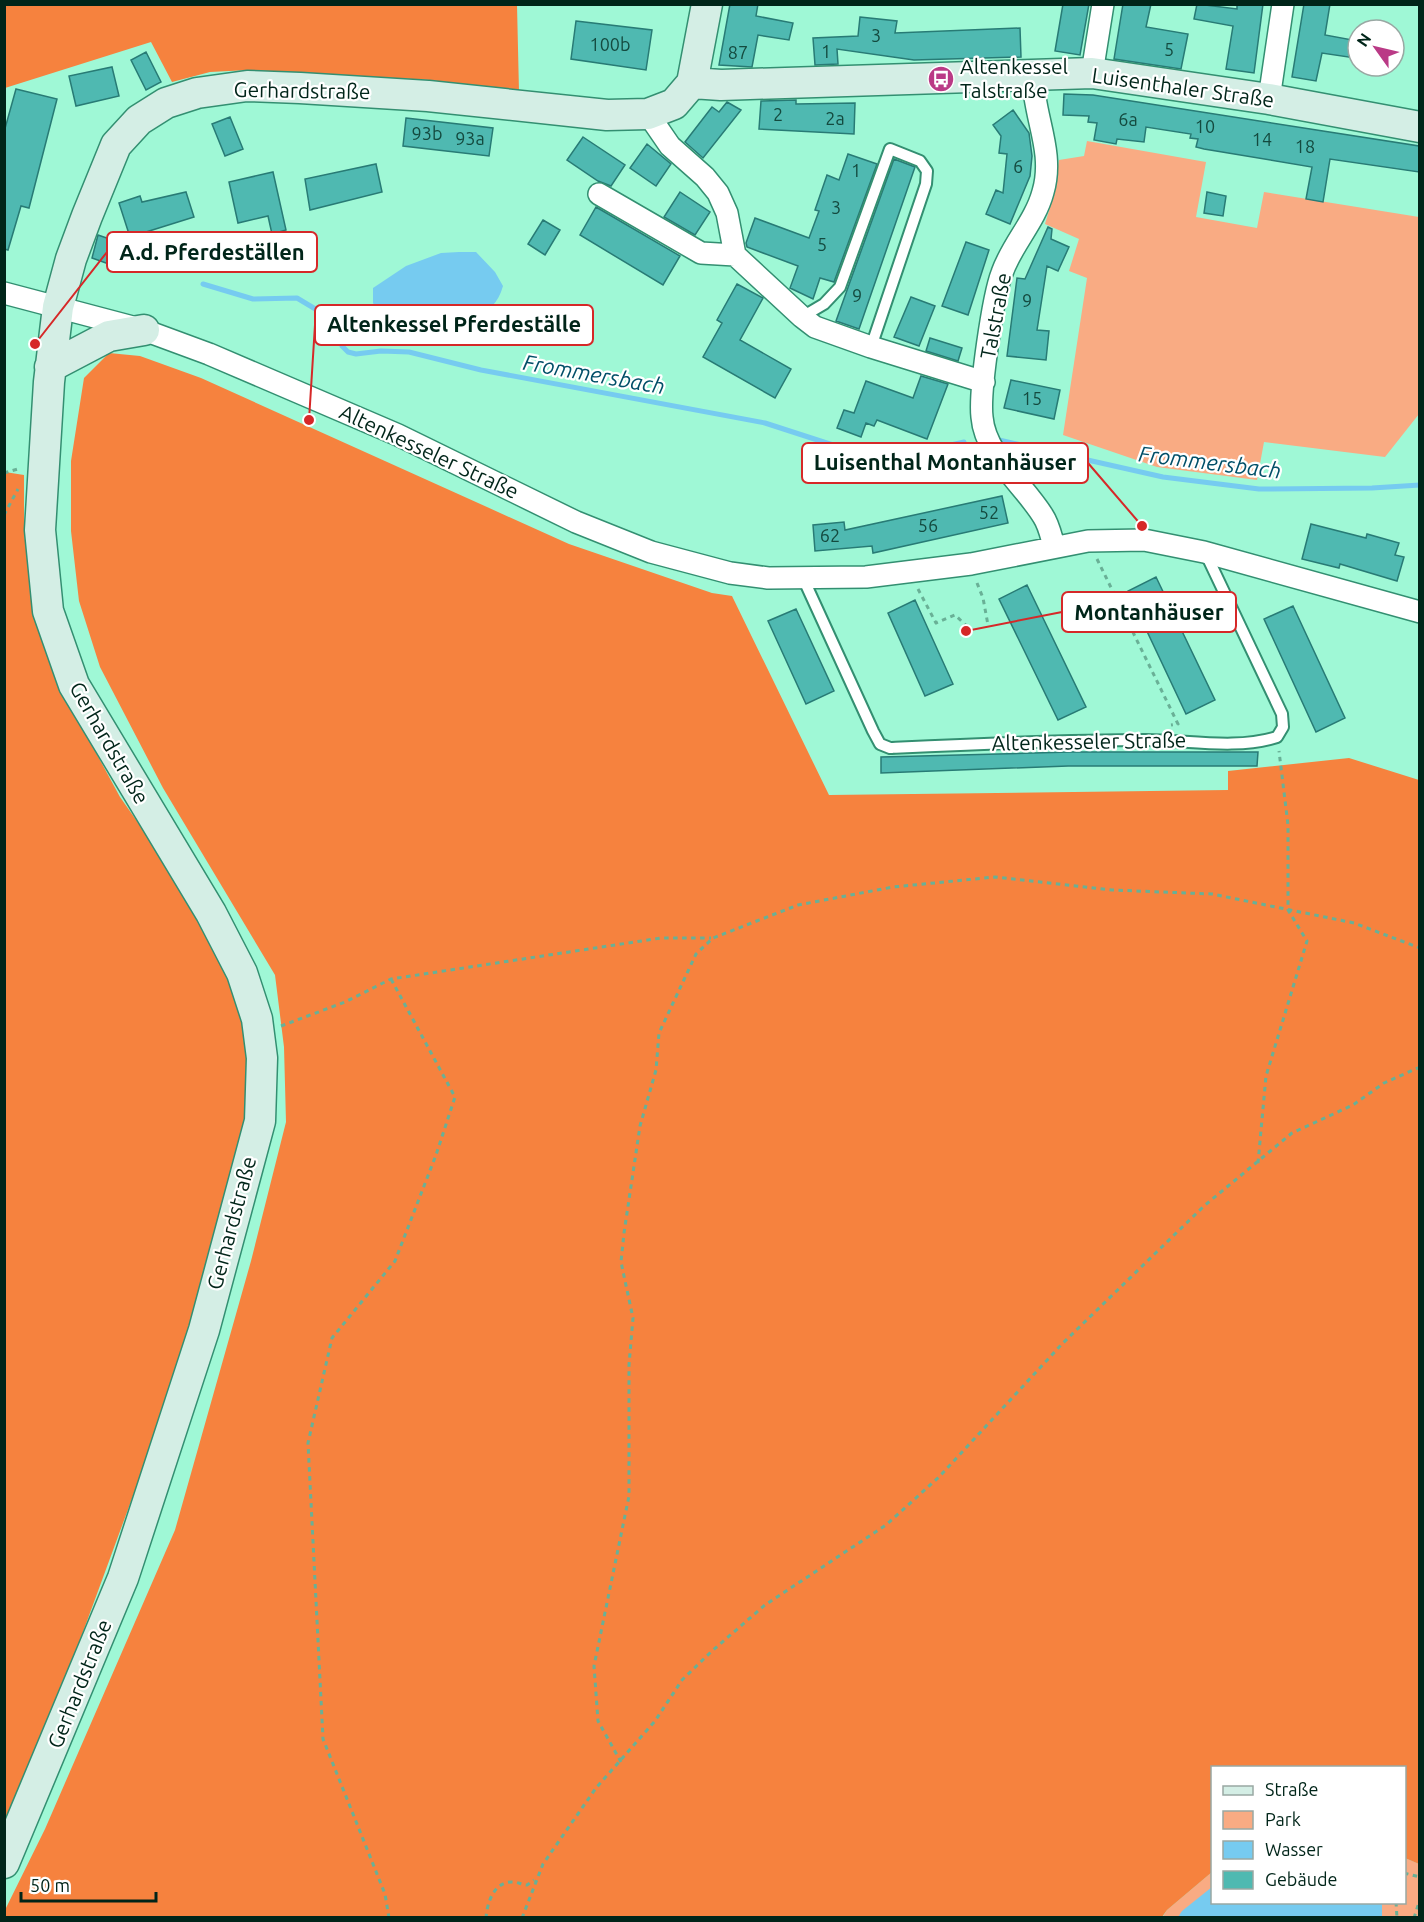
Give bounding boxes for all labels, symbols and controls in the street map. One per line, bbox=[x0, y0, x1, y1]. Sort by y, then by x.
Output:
north arrow bbox=[1346, 18, 1406, 78]
house number: 3 bbox=[871, 25, 881, 45]
text: N bbox=[1353, 30, 1374, 50]
house number: 100b bbox=[590, 34, 631, 54]
house number: 5 bbox=[1164, 39, 1174, 59]
house number: 1 bbox=[821, 41, 831, 61]
house number: 87 bbox=[728, 42, 748, 62]
place label: Altenkessel Talstraße bbox=[960, 54, 1068, 102]
street label: Luisenthaler Straße bbox=[1091, 62, 1276, 112]
bus stop icon: Altenkessel Talstraße bbox=[926, 64, 956, 94]
street label: Gerhardstraße bbox=[233, 77, 371, 103]
house number: 2 bbox=[773, 104, 783, 124]
house number: 2a bbox=[825, 108, 845, 128]
house number: 6a bbox=[1118, 109, 1138, 129]
house number: 10 bbox=[1195, 116, 1215, 136]
house number: 93b bbox=[412, 123, 442, 143]
house number: 93a bbox=[455, 128, 485, 148]
house number: 14 bbox=[1252, 129, 1272, 149]
house number: 18 bbox=[1295, 136, 1315, 156]
house number: 6 bbox=[1013, 156, 1023, 176]
house number: 1 bbox=[851, 160, 861, 180]
house number: 3 bbox=[831, 197, 841, 217]
callout: A.d. Pferdeställen bbox=[107, 232, 317, 272]
house number: 5 bbox=[817, 234, 827, 254]
text: A.d. Pferdeställen bbox=[119, 239, 305, 264]
street label: Talstraße bbox=[975, 271, 1015, 361]
house number: 9 bbox=[852, 285, 862, 305]
house number: 9 bbox=[1022, 290, 1032, 310]
callout: Altenkessel Pferdeställe bbox=[315, 305, 593, 345]
text: Altenkessel Pferdeställe bbox=[327, 311, 581, 336]
water label: Frommersbach bbox=[521, 349, 667, 398]
house number: 15 bbox=[1022, 388, 1042, 408]
street label: Altenkesseler Straße bbox=[336, 399, 523, 503]
water label: Frommersbach bbox=[1137, 440, 1283, 483]
callout: Luisenthal Montanhäuser bbox=[802, 443, 1088, 483]
text: Luisenthal Montanhäuser bbox=[814, 449, 1076, 474]
house number: 52 bbox=[979, 502, 999, 522]
house number: 56 bbox=[918, 515, 938, 535]
house number: 62 bbox=[820, 525, 840, 545]
callout: Montanhäuser bbox=[1062, 592, 1236, 632]
text: Montanhäuser bbox=[1074, 599, 1224, 624]
street label: Gerhardstraße bbox=[65, 677, 154, 808]
street label: Altenkesseler Straße bbox=[991, 727, 1187, 755]
street label: Gerhardstraße bbox=[202, 1154, 260, 1292]
street label: Gerhardstraße bbox=[42, 1616, 116, 1752]
legend bbox=[1211, 1766, 1406, 1904]
text: Straße bbox=[1265, 1779, 1318, 1799]
text: Park bbox=[1265, 1809, 1301, 1829]
text: Wasser bbox=[1265, 1839, 1323, 1859]
scale bar bbox=[21, 1865, 156, 1903]
text: Gebäude bbox=[1265, 1869, 1337, 1889]
text: 50 m bbox=[30, 1875, 70, 1895]

